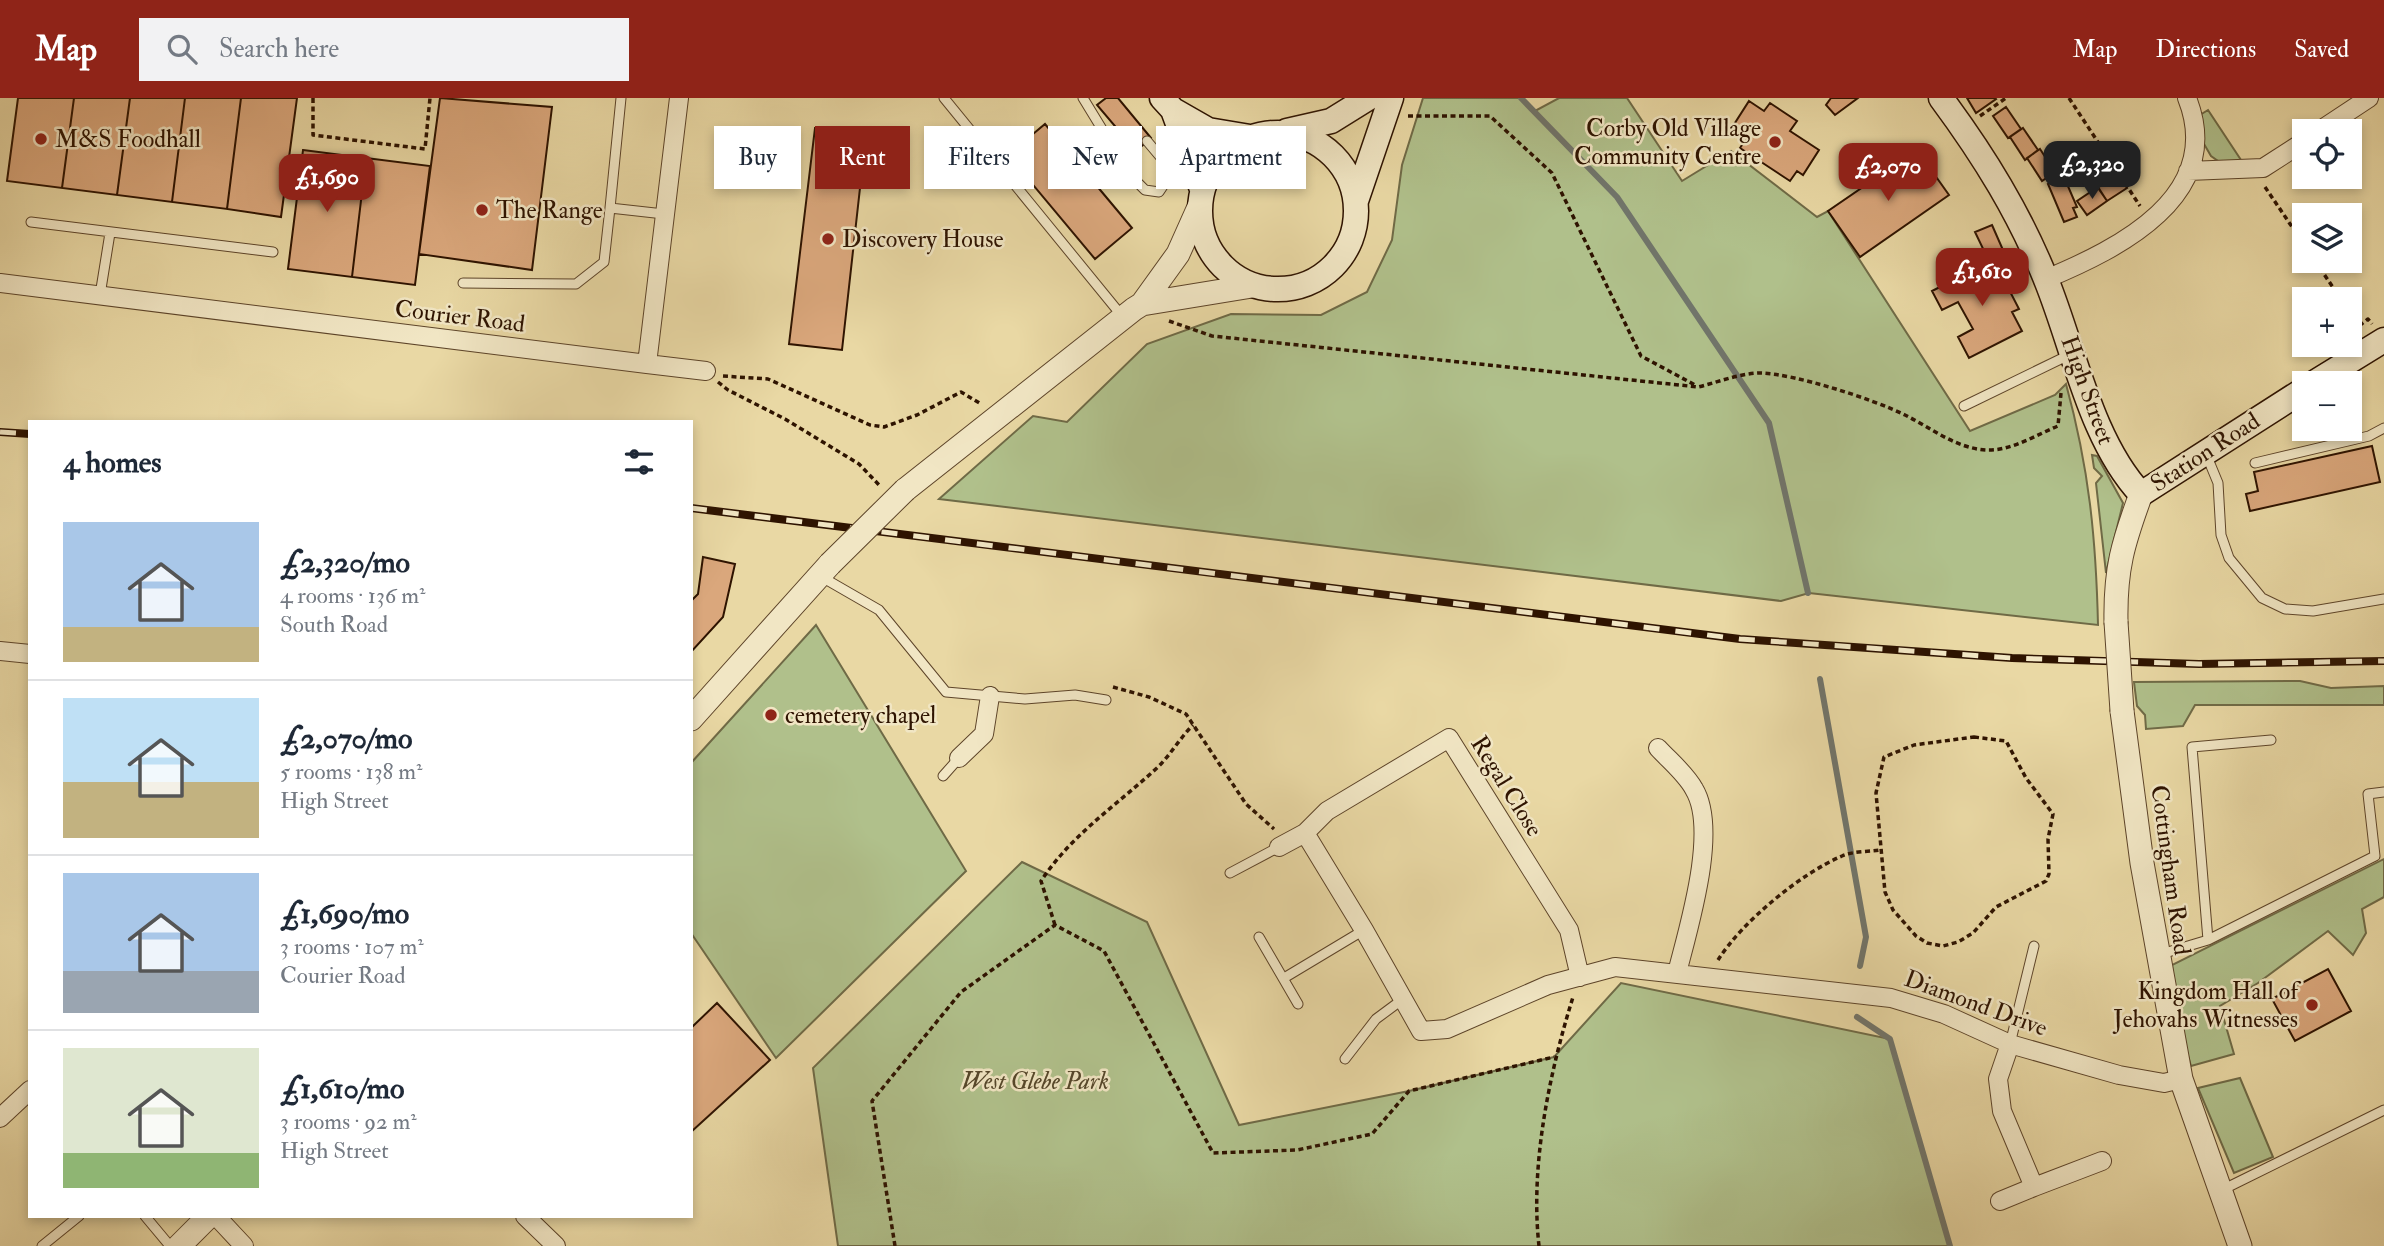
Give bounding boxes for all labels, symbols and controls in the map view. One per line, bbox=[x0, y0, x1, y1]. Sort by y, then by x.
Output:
search box bbox=[139, 18, 629, 81]
text: Map bbox=[35, 29, 97, 70]
icon: search bbox=[163, 30, 201, 68]
text: Search here bbox=[219, 33, 339, 65]
text: Map bbox=[2072, 34, 2117, 65]
text: Directions bbox=[2155, 34, 2256, 65]
text: Saved bbox=[2294, 34, 2349, 65]
place label: Corby Old Village Community Centre bbox=[1574, 113, 1761, 172]
map controls bbox=[2292, 119, 2362, 441]
button: locate bbox=[2292, 119, 2362, 189]
place label: M&S Foodhall bbox=[55, 124, 201, 155]
chip: Buy bbox=[714, 126, 801, 189]
chip: Rent bbox=[815, 126, 910, 189]
chip: Filters bbox=[924, 126, 1034, 189]
chip: New bbox=[1048, 126, 1142, 189]
chip: Apartment bbox=[1156, 126, 1306, 189]
marker: M&S Foodhall bbox=[33, 131, 49, 147]
marker: Corby Old Village Community Centre bbox=[1767, 134, 1783, 150]
pin: £2,320 bbox=[2035, 141, 2149, 201]
pin: £2,070 bbox=[1831, 144, 1945, 203]
text: £2,320 bbox=[2060, 149, 2124, 178]
text: £2,070 bbox=[1855, 151, 1921, 180]
pin: £1,690 bbox=[270, 155, 384, 214]
text: £1,690 bbox=[295, 162, 359, 191]
place label: The Range bbox=[496, 195, 603, 226]
marker: The Range bbox=[474, 202, 490, 218]
button: layers bbox=[2292, 203, 2362, 273]
place label: Discovery House bbox=[842, 224, 1003, 255]
marker: Discovery House bbox=[820, 231, 836, 247]
pin: £1,610 bbox=[1925, 248, 2039, 308]
text: £1,610 bbox=[1952, 256, 2012, 285]
button: + bbox=[2292, 287, 2362, 357]
street label: Courier Road bbox=[393, 293, 527, 340]
street label: High Street bbox=[2054, 332, 2122, 449]
button: − bbox=[2292, 371, 2362, 441]
street label: Station Road bbox=[2145, 406, 2266, 499]
icon: filters bbox=[620, 443, 658, 481]
text: 4 homes bbox=[63, 444, 162, 481]
text: £2,320/mo bbox=[280, 544, 410, 581]
icon: home bbox=[119, 550, 203, 634]
text: 4 rooms · 136 m² bbox=[280, 581, 426, 610]
text: South Road bbox=[280, 610, 388, 639]
place label: cemetery chapel bbox=[785, 700, 936, 731]
marker: cemetery chapel bbox=[763, 707, 779, 723]
text: £2,070/mo bbox=[280, 720, 412, 757]
icon: home bbox=[119, 726, 203, 810]
street label: Regal Close bbox=[1463, 730, 1550, 843]
text: 5 rooms · 138 m² bbox=[280, 757, 423, 786]
street label: Cottingham Road bbox=[2143, 783, 2198, 957]
text: High Street bbox=[280, 786, 389, 815]
text: £1,690/mo bbox=[280, 895, 409, 932]
icon: home bbox=[119, 901, 203, 985]
text: 3 rooms · 107 m² bbox=[280, 932, 424, 961]
text: Courier Road bbox=[280, 961, 406, 990]
street label: Diamond Drive bbox=[1900, 963, 2052, 1044]
place label: Kingdom Hall of Jehovahs Witnesses bbox=[2112, 976, 2301, 1035]
marker: Kingdom Hall of Jehovahs Witnesses bbox=[2304, 997, 2320, 1013]
park label: West Glebe Park bbox=[961, 1066, 1109, 1097]
text: £1,610/mo bbox=[280, 1070, 404, 1107]
icon: home bbox=[119, 1076, 203, 1160]
text: 3 rooms · 92 m² bbox=[280, 1107, 417, 1136]
text: High Street bbox=[280, 1136, 389, 1165]

